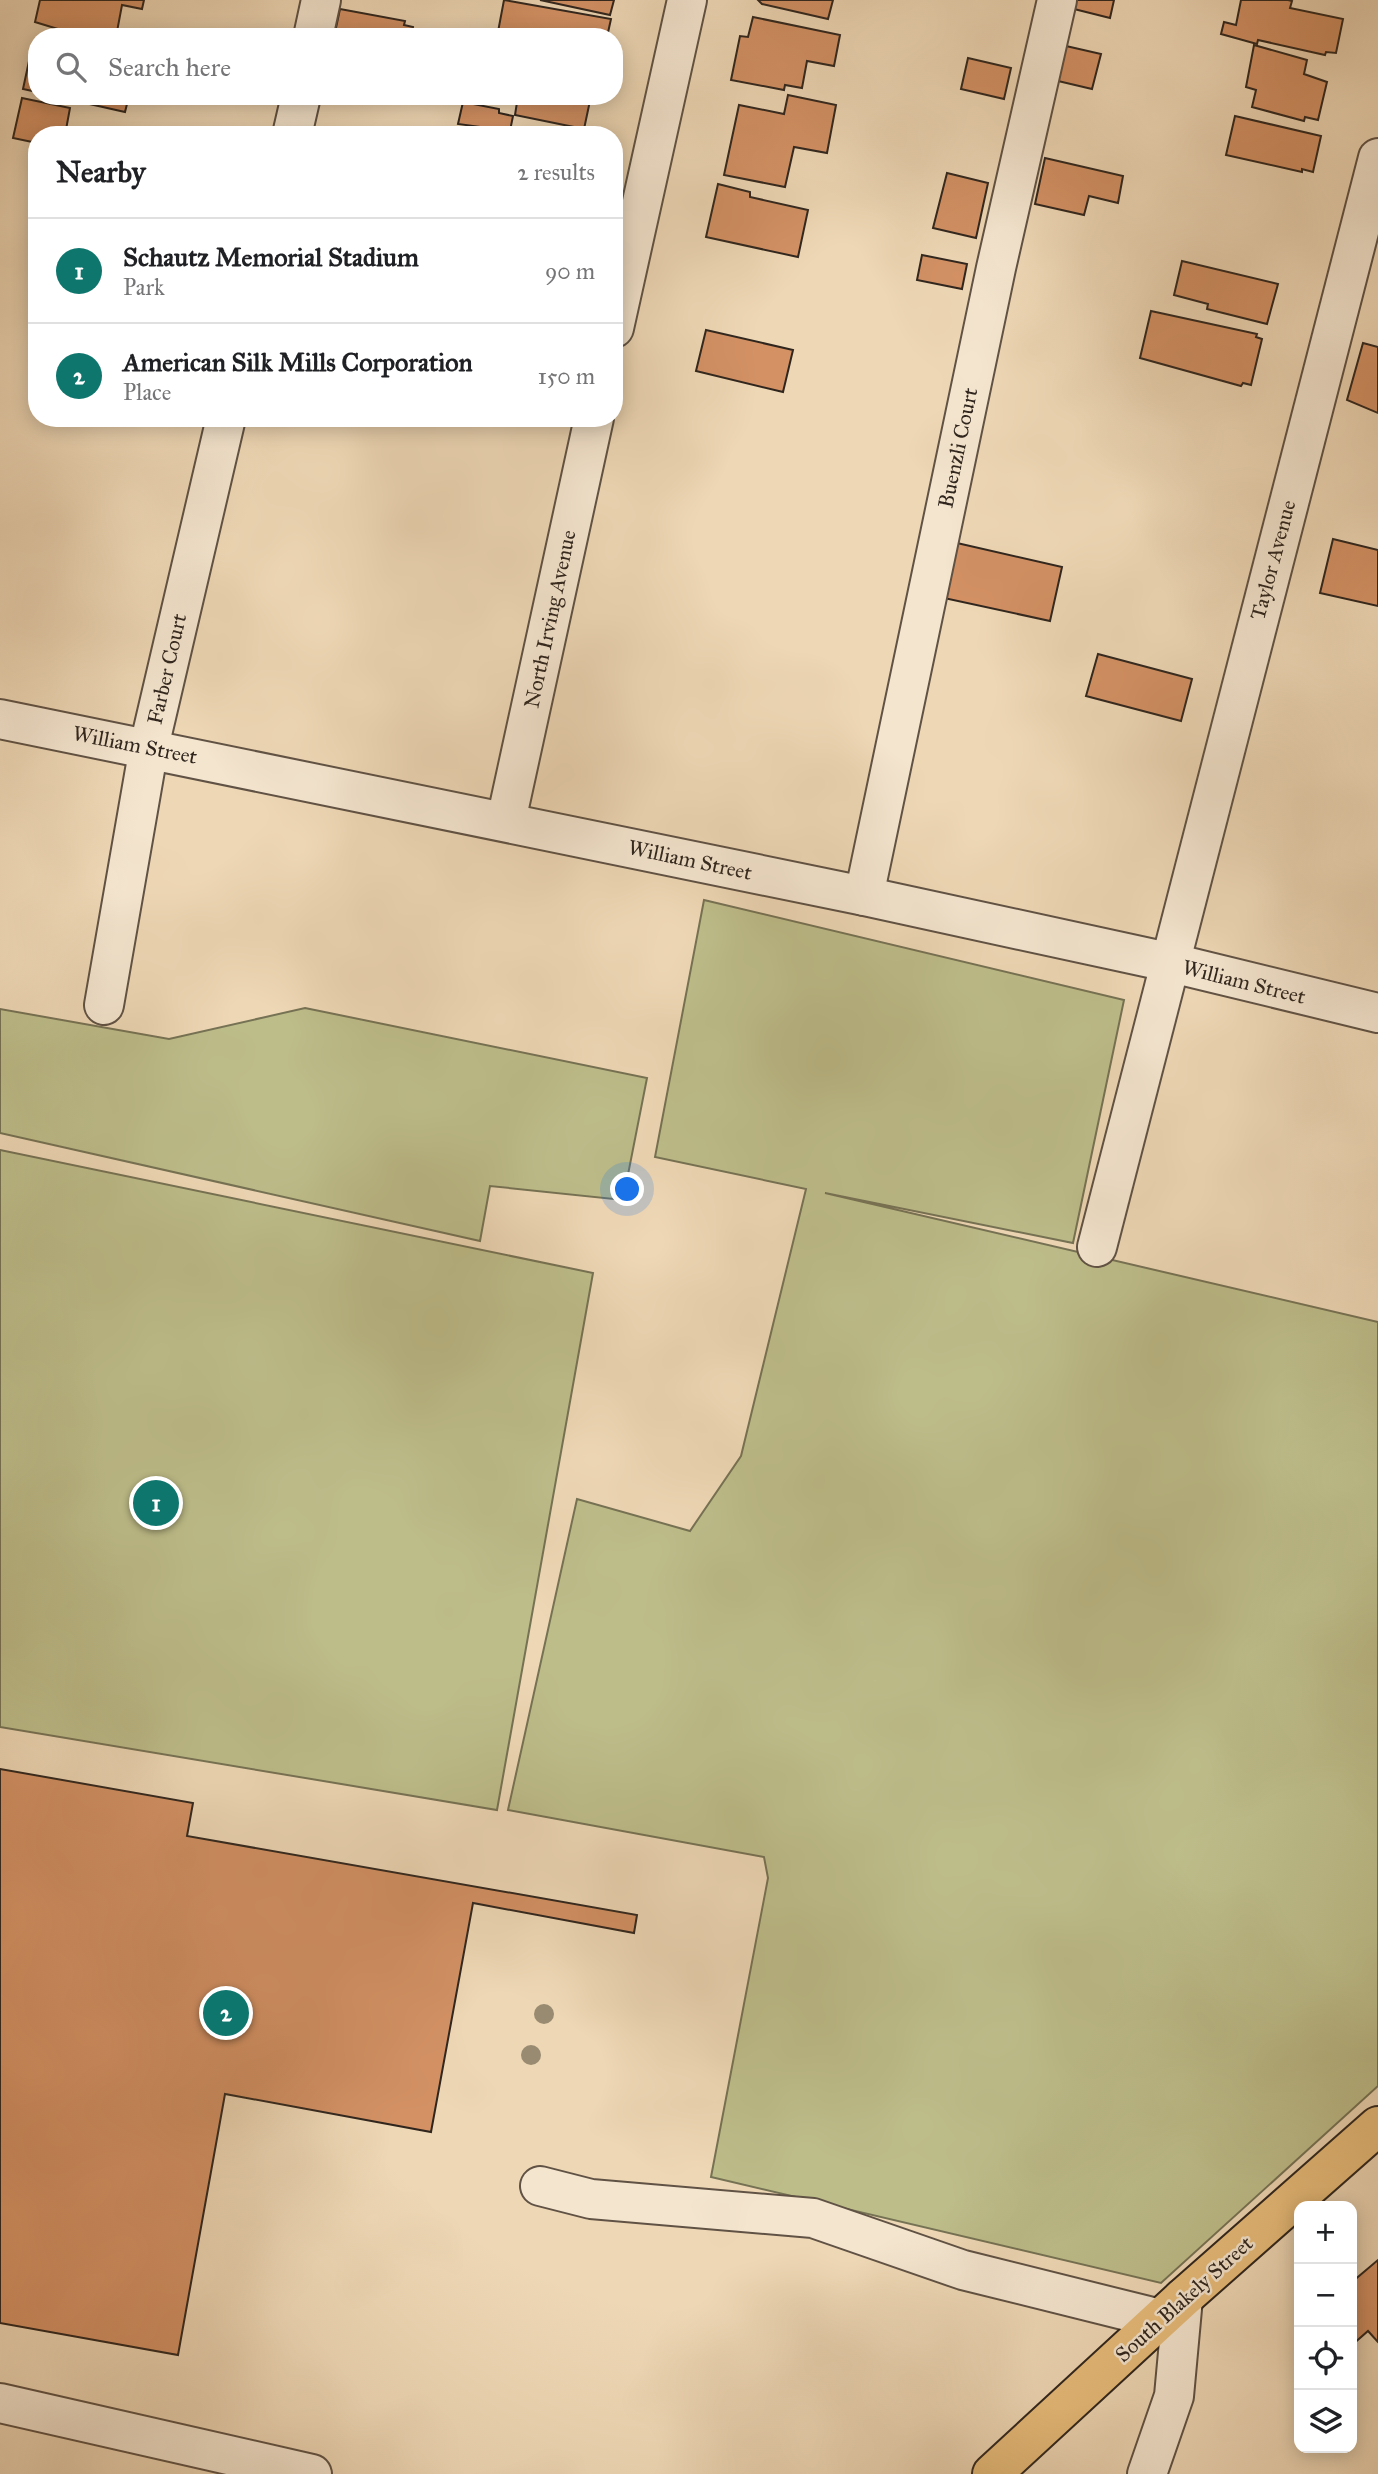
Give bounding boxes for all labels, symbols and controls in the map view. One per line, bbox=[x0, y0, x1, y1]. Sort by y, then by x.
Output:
search box bbox=[28, 28, 623, 105]
icon: search bbox=[52, 48, 90, 86]
text: Search here bbox=[108, 51, 231, 83]
text: Nearby bbox=[56, 154, 146, 190]
text: 2 results bbox=[517, 158, 595, 186]
text: Schautz Memorial Stadium bbox=[123, 241, 419, 273]
text: 1 bbox=[74, 257, 84, 285]
text: 90 m bbox=[545, 257, 595, 285]
text: Park bbox=[123, 273, 165, 301]
text: American Silk Mills Corporation bbox=[123, 346, 473, 378]
text: 2 bbox=[73, 362, 85, 390]
text: 150 m bbox=[538, 362, 595, 390]
text: Place bbox=[123, 378, 171, 406]
street label: Buenzli Court bbox=[933, 385, 984, 511]
street label: Taylor Avenue bbox=[1244, 497, 1302, 623]
street label: North Irving Avenue bbox=[518, 527, 582, 710]
street label: Farber Court bbox=[142, 611, 192, 727]
street label: William Street bbox=[71, 720, 200, 770]
street label: William Street bbox=[626, 834, 755, 886]
street label: William Street bbox=[1180, 954, 1309, 1010]
your location bbox=[610, 1172, 644, 1206]
pin: 1 bbox=[133, 1477, 179, 1529]
pin: 2 bbox=[203, 1987, 249, 2039]
map controls bbox=[1294, 2201, 1357, 2453]
button: + bbox=[1294, 2201, 1357, 2264]
street label: South Blakely Street bbox=[1110, 2230, 1259, 2368]
button: − bbox=[1294, 2264, 1357, 2327]
button: locate bbox=[1294, 2327, 1357, 2390]
button: layers bbox=[1294, 2390, 1357, 2453]

